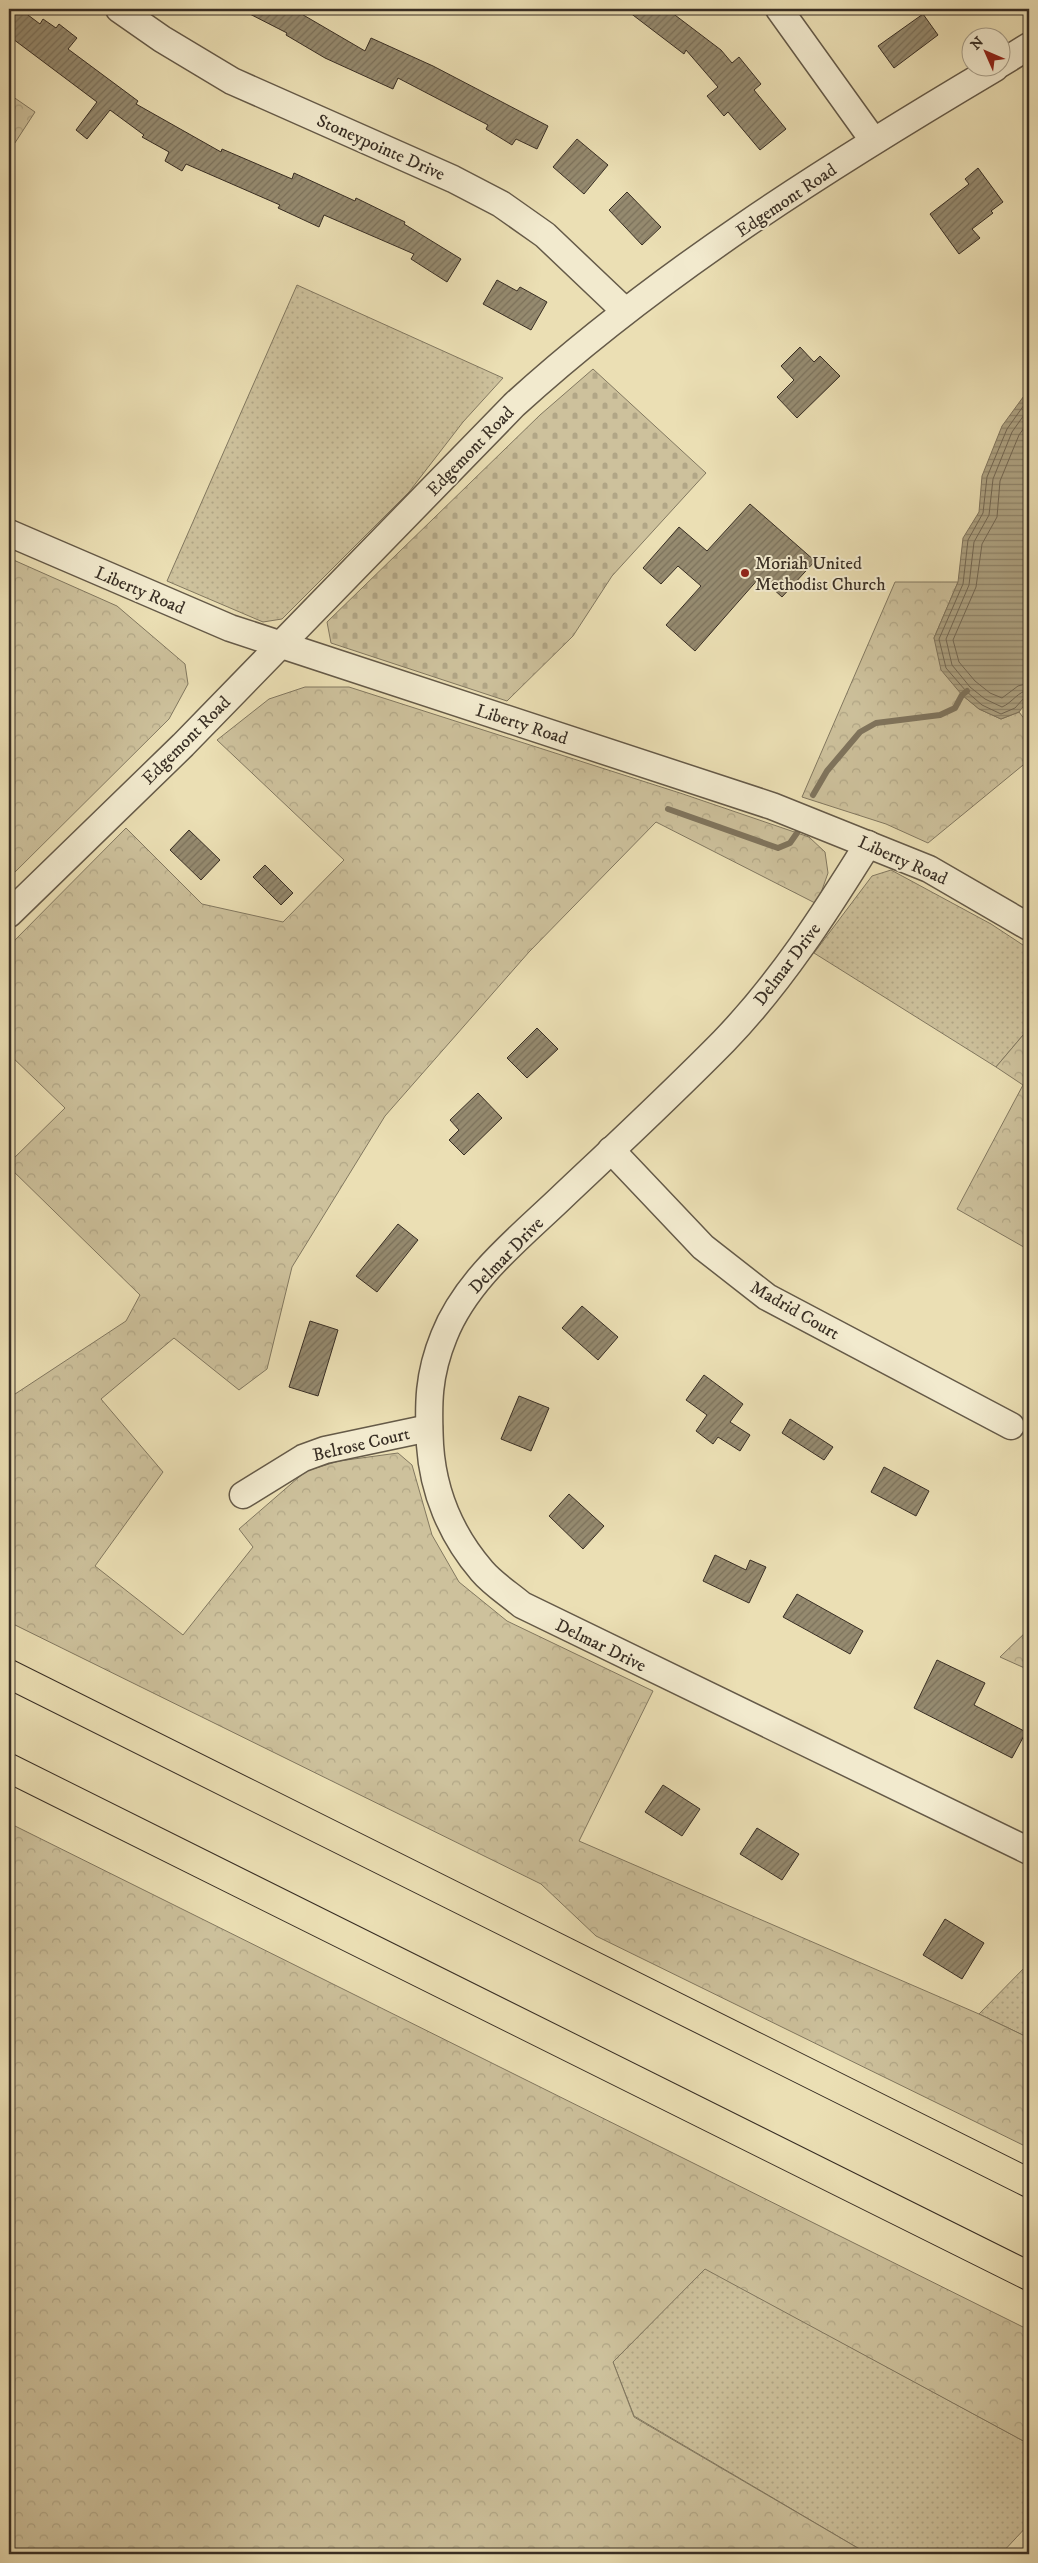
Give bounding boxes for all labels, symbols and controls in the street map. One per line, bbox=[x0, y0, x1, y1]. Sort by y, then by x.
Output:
north arrow bbox=[960, 28, 1010, 78]
text: N bbox=[967, 33, 988, 54]
street label: Stoneypointe Drive bbox=[313, 110, 448, 186]
street label: Edgemont Road bbox=[732, 159, 841, 242]
street label: Edgemont Road bbox=[422, 402, 519, 501]
place label: Moriah United Methodist Church bbox=[755, 553, 886, 596]
street label: Liberty Road bbox=[91, 562, 188, 620]
marker: Moriah United Methodist Church bbox=[739, 567, 751, 579]
street label: Edgemont Road bbox=[138, 692, 236, 790]
street label: Liberty Road bbox=[473, 700, 571, 750]
street label: Liberty Road bbox=[854, 831, 951, 890]
street label: Delmar Drive bbox=[750, 919, 826, 1010]
street label: Delmar Drive bbox=[465, 1213, 549, 1299]
street label: Madrid Court bbox=[746, 1277, 843, 1345]
street label: Belrose Court bbox=[311, 1423, 412, 1467]
street label: Delmar Drive bbox=[552, 1615, 649, 1677]

